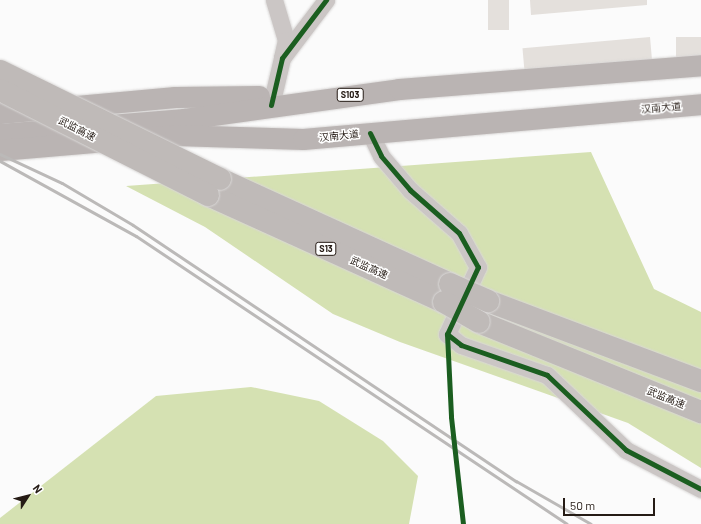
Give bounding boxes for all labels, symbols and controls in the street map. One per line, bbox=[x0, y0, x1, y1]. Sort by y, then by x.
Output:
road number: S103 bbox=[336, 88, 364, 102]
street label: 汉南大道 bbox=[641, 100, 681, 116]
street label: 武监高速 bbox=[56, 115, 98, 143]
street label: 汉南大道 bbox=[318, 128, 360, 144]
road number: S13 bbox=[315, 242, 337, 256]
street label: 武监高速 bbox=[348, 254, 390, 282]
street label: 武监高速 bbox=[645, 385, 687, 411]
north arrow bbox=[8, 476, 48, 516]
text: N bbox=[31, 482, 46, 495]
scale bar bbox=[565, 490, 657, 516]
text: 50 m bbox=[570, 498, 595, 512]

